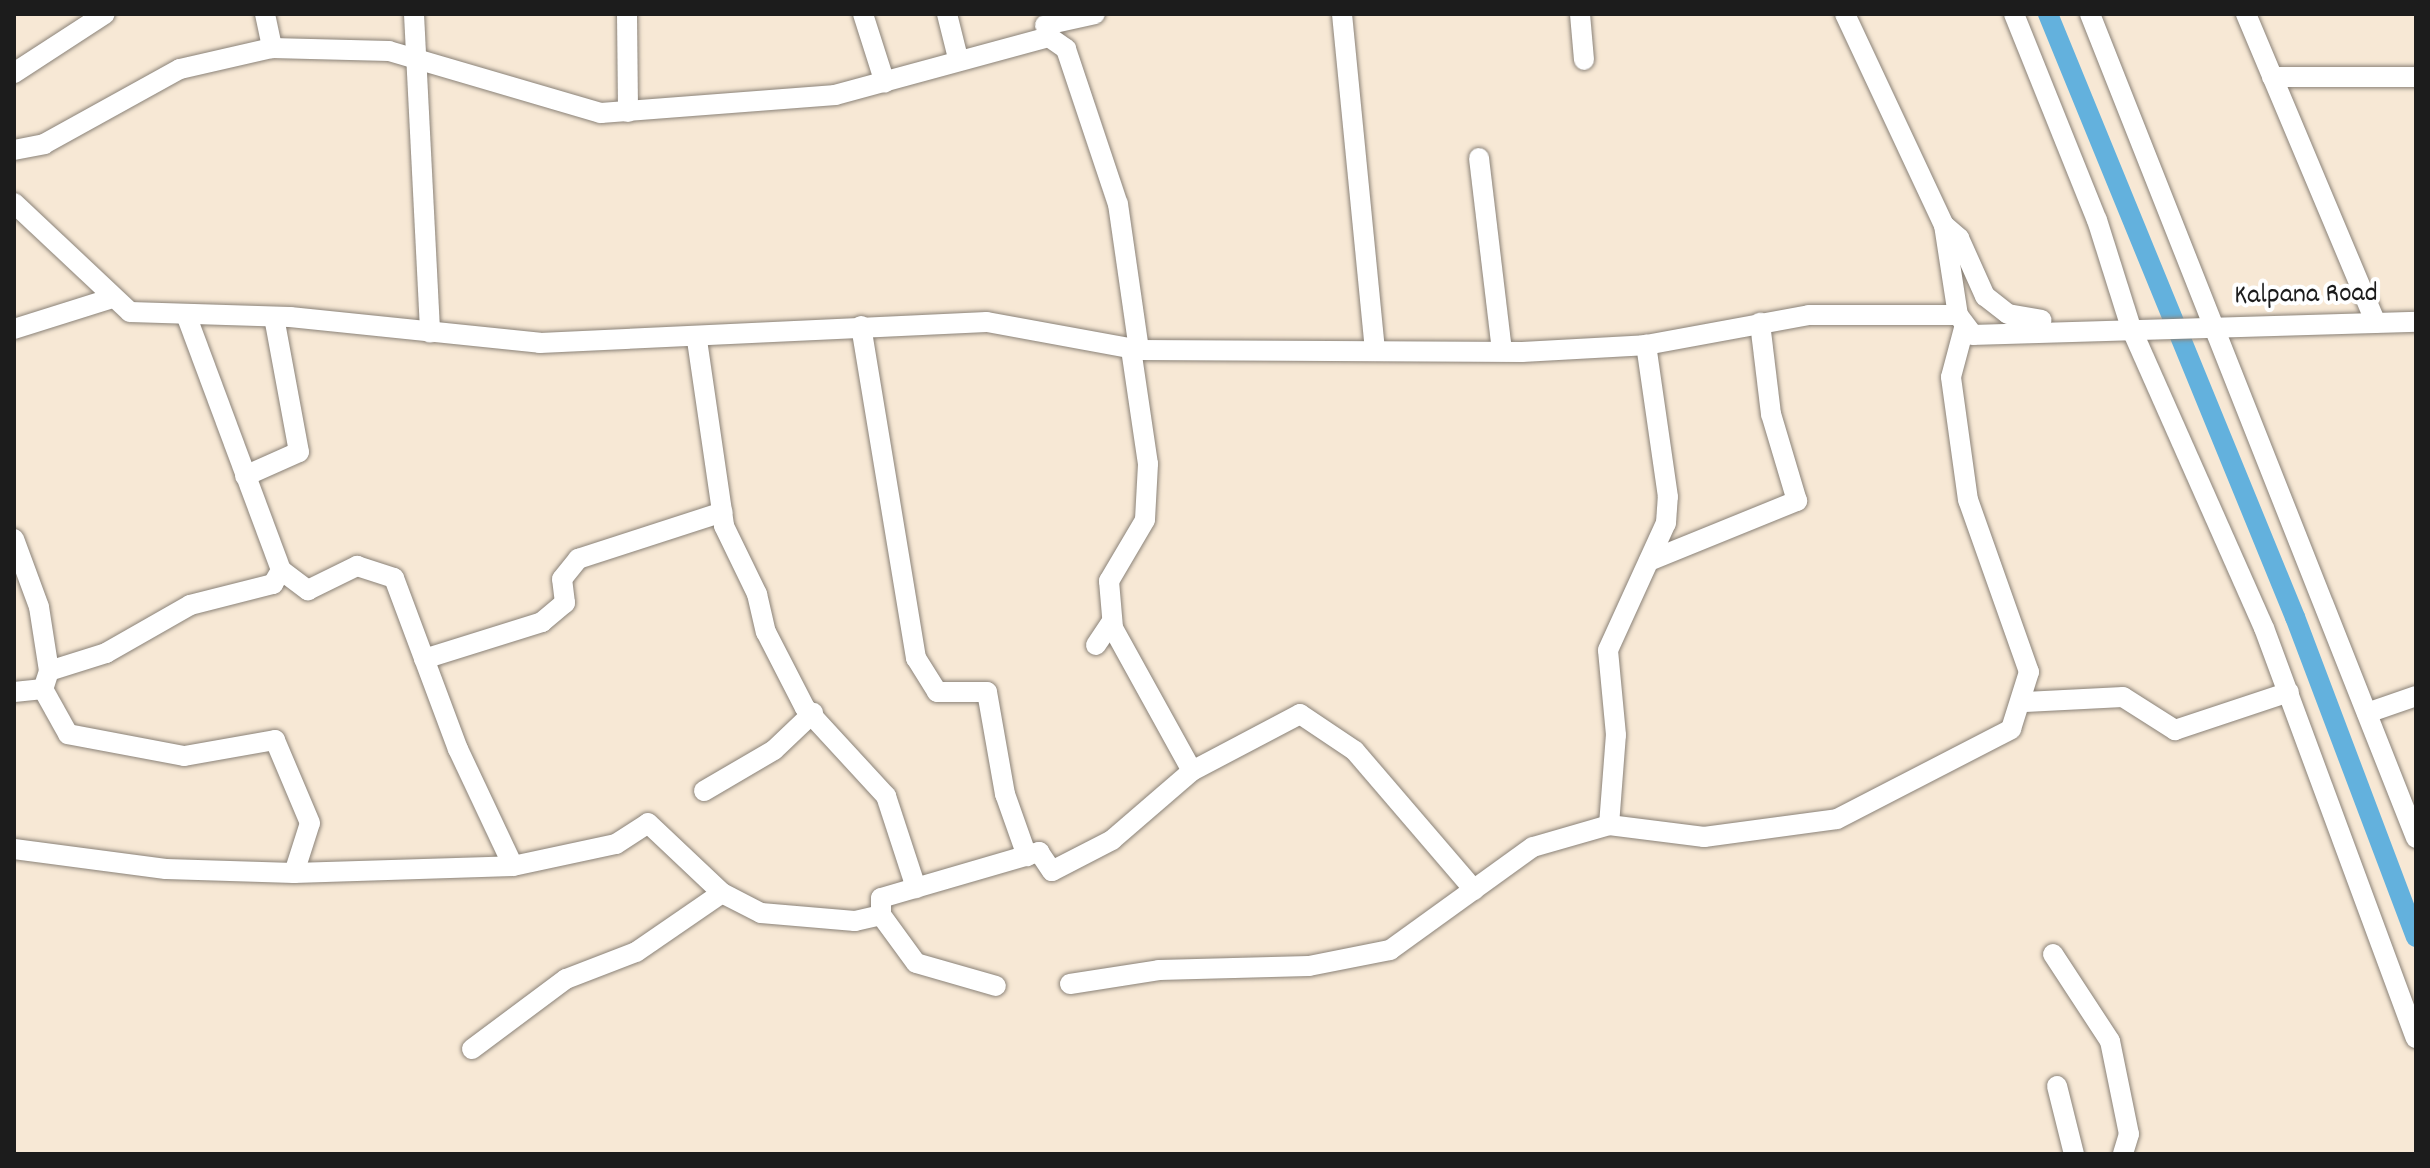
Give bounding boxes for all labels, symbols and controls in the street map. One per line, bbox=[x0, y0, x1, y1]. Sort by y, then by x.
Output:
street label: Kalpana Road bbox=[2234, 278, 2378, 314]

